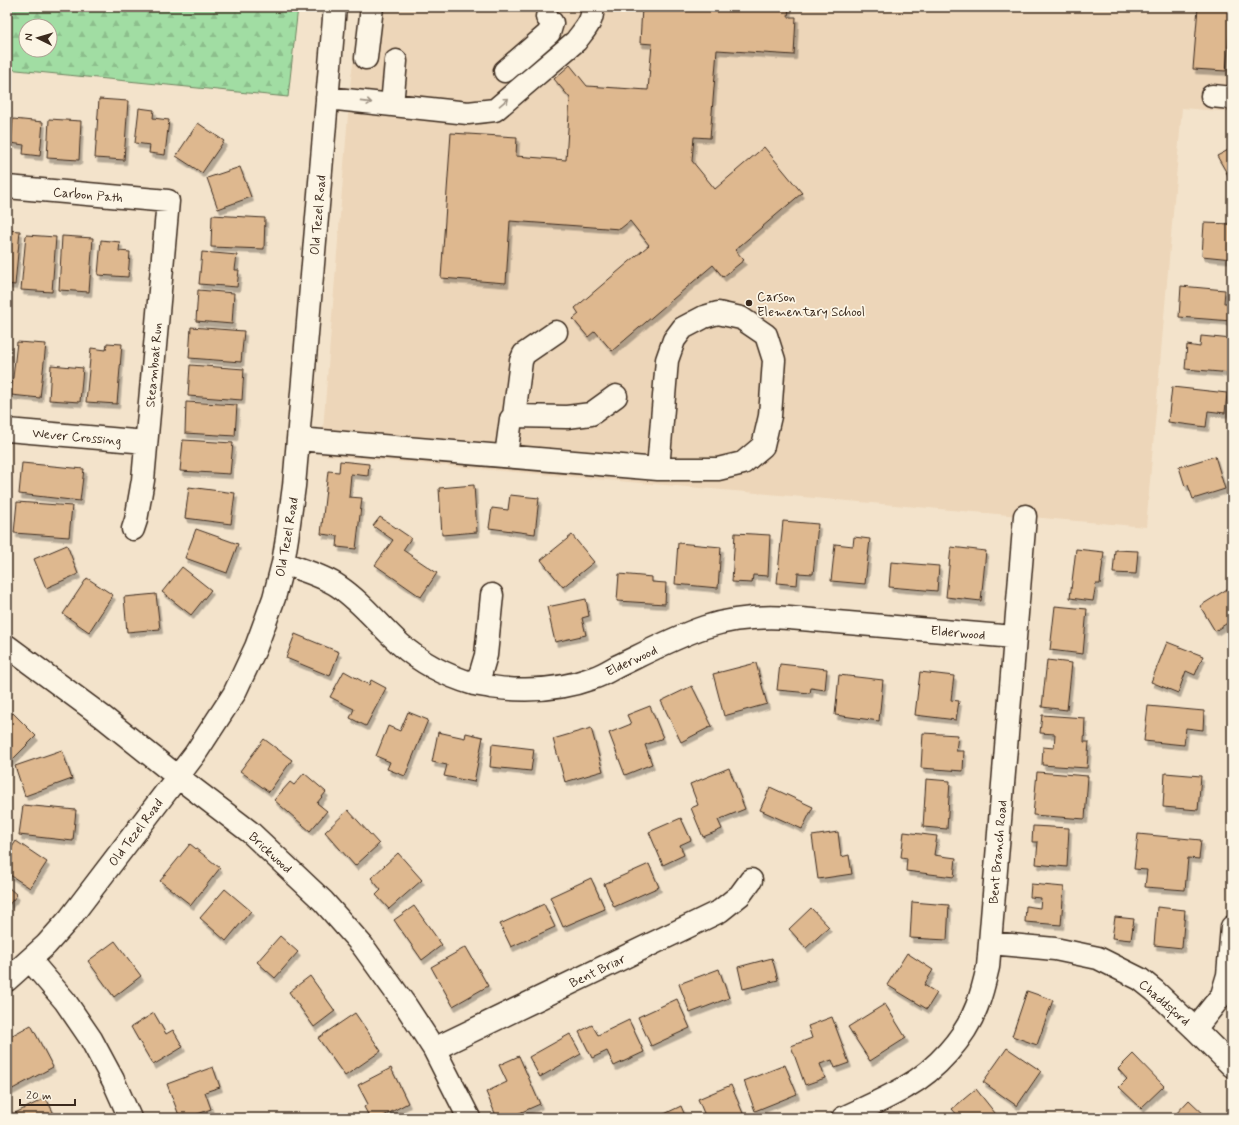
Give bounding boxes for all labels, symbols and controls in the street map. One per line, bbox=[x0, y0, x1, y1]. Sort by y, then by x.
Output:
north arrow bbox=[18, 18, 58, 58]
text: N bbox=[22, 33, 36, 41]
one-way arrow bbox=[359, 98, 372, 106]
one-way arrow bbox=[499, 98, 510, 107]
street label: Old Tezel Road bbox=[307, 174, 330, 256]
street label: Carbon Path bbox=[52, 184, 124, 207]
place label: Carson Elementary School bbox=[757, 289, 865, 321]
marker: Carson Elementary School bbox=[744, 298, 754, 308]
street label: Steamboat Run bbox=[142, 322, 167, 408]
street label: Wever Crossing bbox=[32, 425, 122, 450]
street label: Old Tezel Road bbox=[272, 496, 303, 578]
street label: Elderwood bbox=[930, 623, 986, 644]
street label: Elderwood bbox=[603, 642, 660, 681]
street label: Old Tezel Road bbox=[105, 796, 167, 870]
street label: Bent Branch Road bbox=[985, 799, 1012, 905]
street label: Brickwood bbox=[245, 829, 295, 878]
street label: Bent Briar bbox=[567, 950, 629, 992]
street label: Chaddsford bbox=[1133, 976, 1193, 1032]
scale bar bbox=[20, 1081, 75, 1107]
text: 20 m bbox=[26, 1088, 52, 1104]

